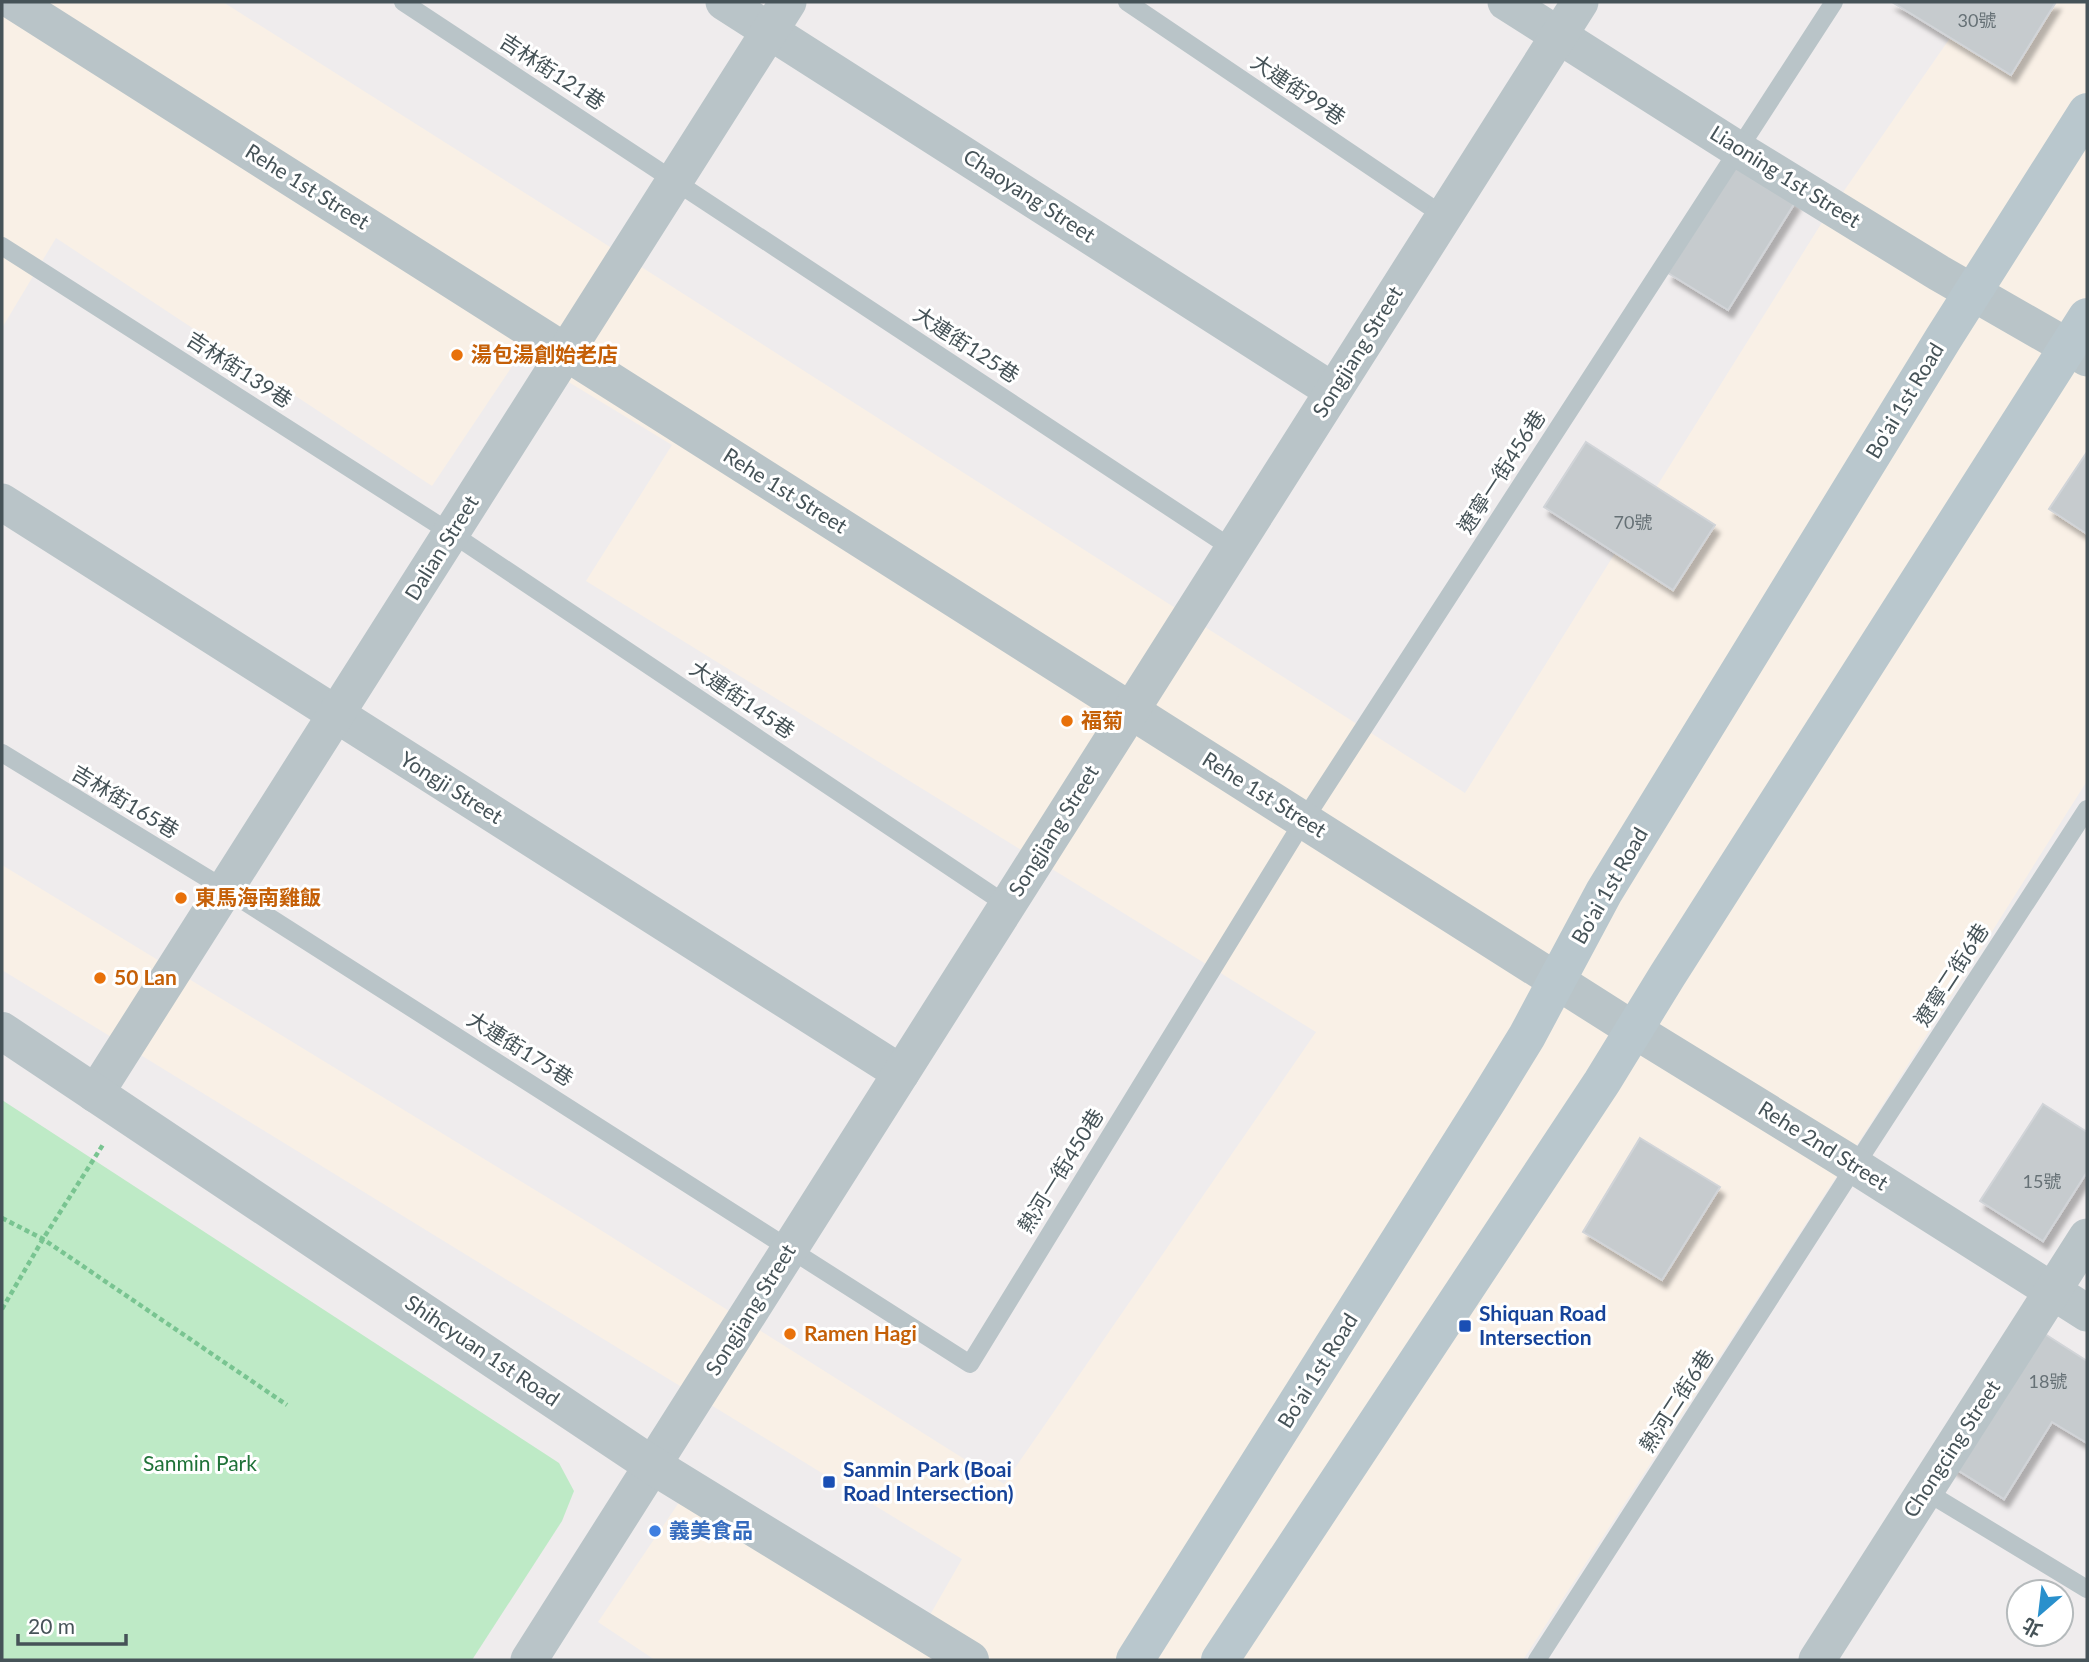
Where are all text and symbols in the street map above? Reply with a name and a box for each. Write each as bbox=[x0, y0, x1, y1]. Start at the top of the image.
house number: 30號 bbox=[1958, 9, 1996, 31]
street label: 吉林街121巷 bbox=[495, 27, 610, 114]
street label: 大連街99巷 bbox=[1247, 48, 1351, 129]
street label: Liaoning 1st Street bbox=[1706, 119, 1866, 232]
street label: Rehe 1st Street bbox=[241, 138, 375, 234]
street label: Chaoyang Street bbox=[959, 143, 1101, 247]
street label: Songjiang Street bbox=[1306, 281, 1407, 421]
street label: 大連街125巷 bbox=[909, 300, 1024, 387]
street label: 吉林街139巷 bbox=[182, 325, 297, 412]
street label: Bo'ai 1st Road bbox=[1859, 338, 1948, 463]
place label: 湯包湯創始老店 bbox=[471, 341, 618, 366]
marker: 湯包湯創始老店 bbox=[449, 347, 465, 363]
street label: 遼寧一街456巷 bbox=[1452, 405, 1550, 537]
street label: Rehe 1st Street bbox=[719, 442, 853, 538]
street label: Dalian Street bbox=[399, 490, 483, 604]
house number: 70號 bbox=[1614, 511, 1652, 533]
street label: 大連街145巷 bbox=[686, 655, 800, 743]
place label: 福菊 bbox=[1081, 707, 1123, 732]
marker: 福菊 bbox=[1059, 713, 1075, 729]
street label: Yongji Street bbox=[396, 745, 508, 828]
street label: Rehe 1st Street bbox=[1198, 746, 1332, 842]
street label: 吉林街165巷 bbox=[68, 759, 184, 842]
street label: Songjiang Street bbox=[1002, 760, 1103, 900]
street label: Bo'ai 1st Road bbox=[1565, 822, 1652, 948]
place label: 東馬海南雞飯 bbox=[195, 884, 321, 909]
marker: 東馬海南雞飯 bbox=[173, 890, 189, 906]
street label: 遼寧二街6巷 bbox=[1908, 918, 1993, 1030]
place label: 50 Lan bbox=[114, 964, 177, 989]
marker: 50 Lan bbox=[92, 970, 108, 986]
street label: 大連街175巷 bbox=[463, 1005, 579, 1090]
street label: Rehe 2nd Street bbox=[1754, 1095, 1894, 1195]
street label: 熱河一街450巷 bbox=[1012, 1104, 1108, 1237]
house number: 15號 bbox=[2023, 1170, 2061, 1192]
street label: Songjiang Street bbox=[699, 1239, 800, 1379]
street label: Shihcyuan 1st Road bbox=[401, 1289, 565, 1411]
place label: Shiquan Road Intersection bbox=[1479, 1300, 1606, 1349]
street label: Bo'ai 1st Road bbox=[1272, 1308, 1362, 1432]
marker: Shiquan Road Intersection bbox=[1457, 1318, 1473, 1334]
place label: Ramen Hagi bbox=[804, 1320, 917, 1345]
marker: Ramen Hagi bbox=[782, 1326, 798, 1342]
street label: 熱河二街6巷 bbox=[1633, 1344, 1718, 1456]
house number: 18號 bbox=[2029, 1370, 2067, 1392]
street label: Chongcing Street bbox=[1897, 1375, 2005, 1521]
park label: Sanmin Park bbox=[143, 1450, 257, 1475]
place label: Sanmin Park (Boai Road Intersection) bbox=[843, 1456, 1013, 1505]
marker: Sanmin Park (Boai Road Intersection) bbox=[821, 1474, 837, 1490]
place label: 義美食品 bbox=[669, 1517, 753, 1542]
marker: 義美食品 bbox=[647, 1523, 663, 1539]
north arrow bbox=[2005, 1578, 2075, 1648]
scale bar bbox=[18, 1602, 126, 1646]
text: 20 m bbox=[28, 1613, 75, 1638]
text: 北 bbox=[2018, 1614, 2046, 1643]

